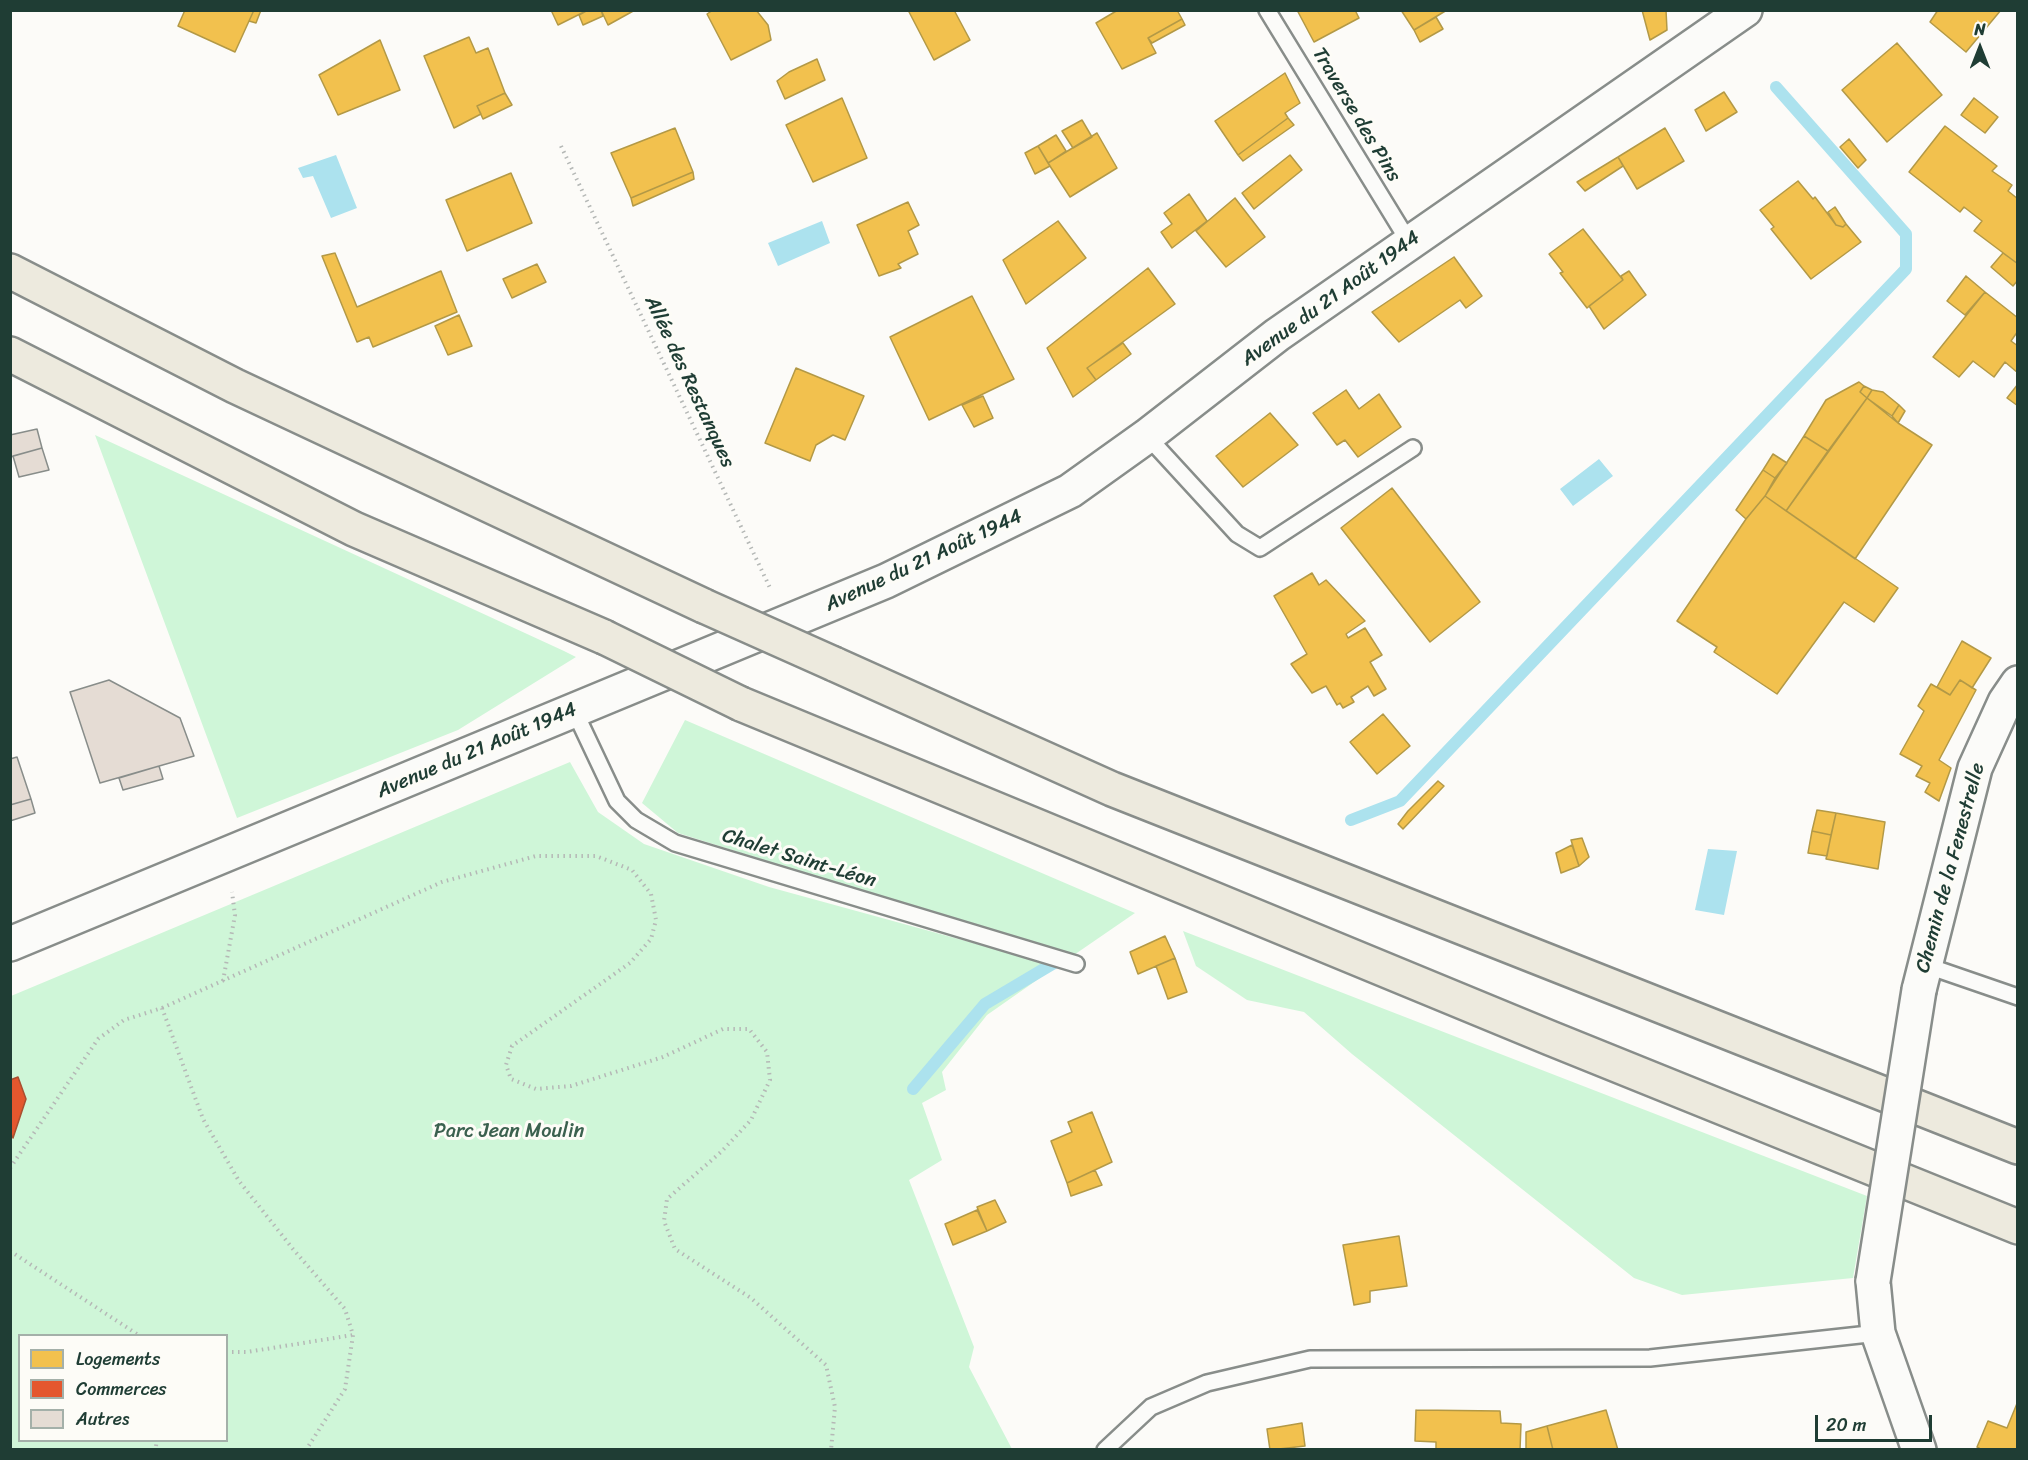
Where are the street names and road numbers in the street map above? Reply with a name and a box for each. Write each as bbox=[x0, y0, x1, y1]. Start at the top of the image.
street label: Traverse des Pins bbox=[1307, 44, 1405, 186]
street label: Avenue du 21 Août 1944 bbox=[1237, 226, 1425, 372]
street label: Allée des Restanques bbox=[639, 292, 739, 472]
street label: Avenue du 21 Août 1944 bbox=[822, 505, 1026, 617]
street label: Avenue du 21 Août 1944 bbox=[374, 698, 580, 804]
street label: Chemin de la Fenestrelle bbox=[1911, 760, 1991, 976]
street label: Chalet Saint-Léon bbox=[719, 824, 879, 894]

